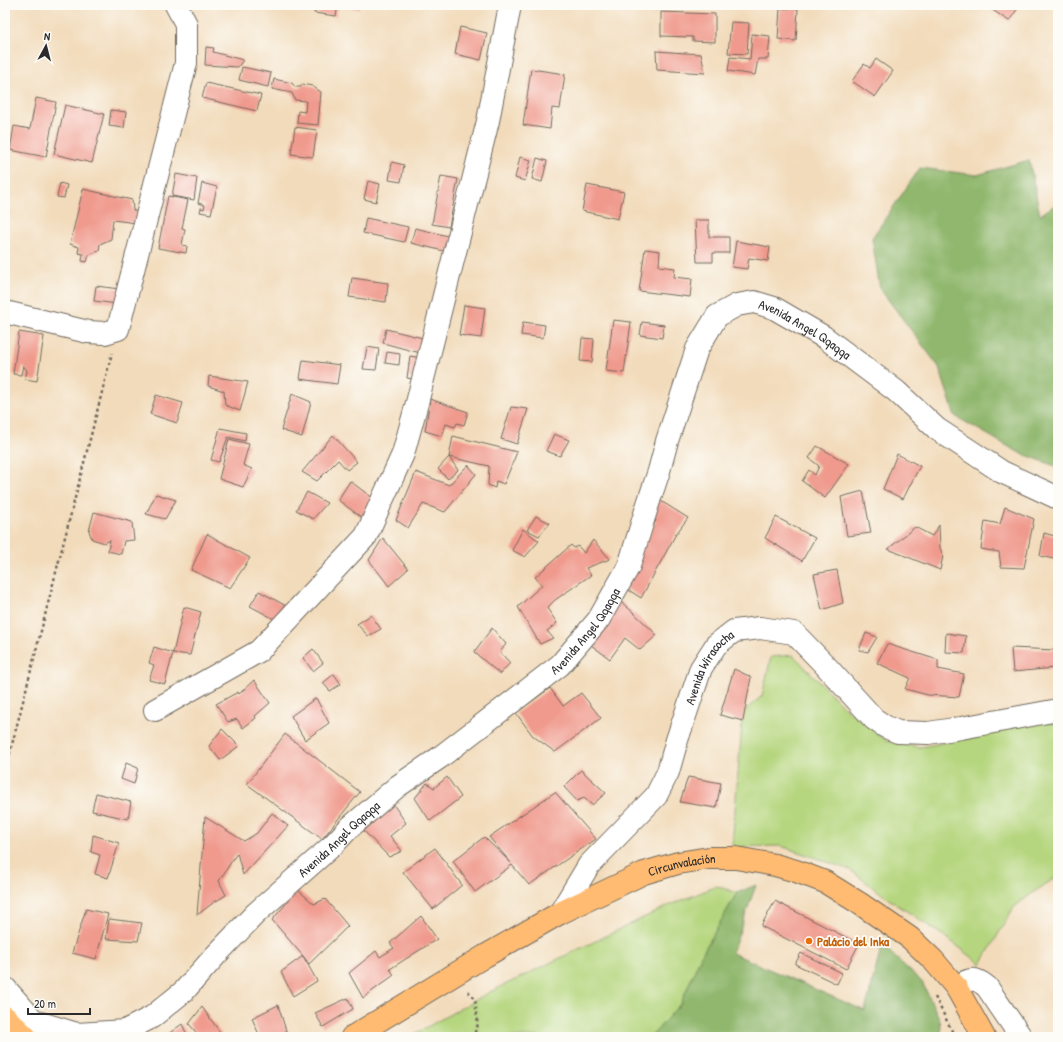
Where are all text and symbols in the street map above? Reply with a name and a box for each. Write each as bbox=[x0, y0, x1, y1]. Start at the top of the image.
north arrow bbox=[26, 26, 66, 66]
text: N bbox=[43, 29, 51, 43]
street label: Avenida Angel Qqaqqa bbox=[757, 295, 855, 363]
street label: Avenida Angel Qqaqqa bbox=[546, 584, 624, 678]
street label: Avenida Wiracocha bbox=[680, 626, 737, 707]
street label: Avenida Angel Qqaqqa bbox=[294, 797, 384, 881]
street label: Circunvalación bbox=[645, 849, 716, 880]
place label: Palácio del Inka bbox=[817, 932, 890, 950]
marker: Palácio del Inka bbox=[804, 936, 814, 946]
scale bar bbox=[28, 990, 90, 1016]
text: 20 m bbox=[34, 995, 56, 1012]

